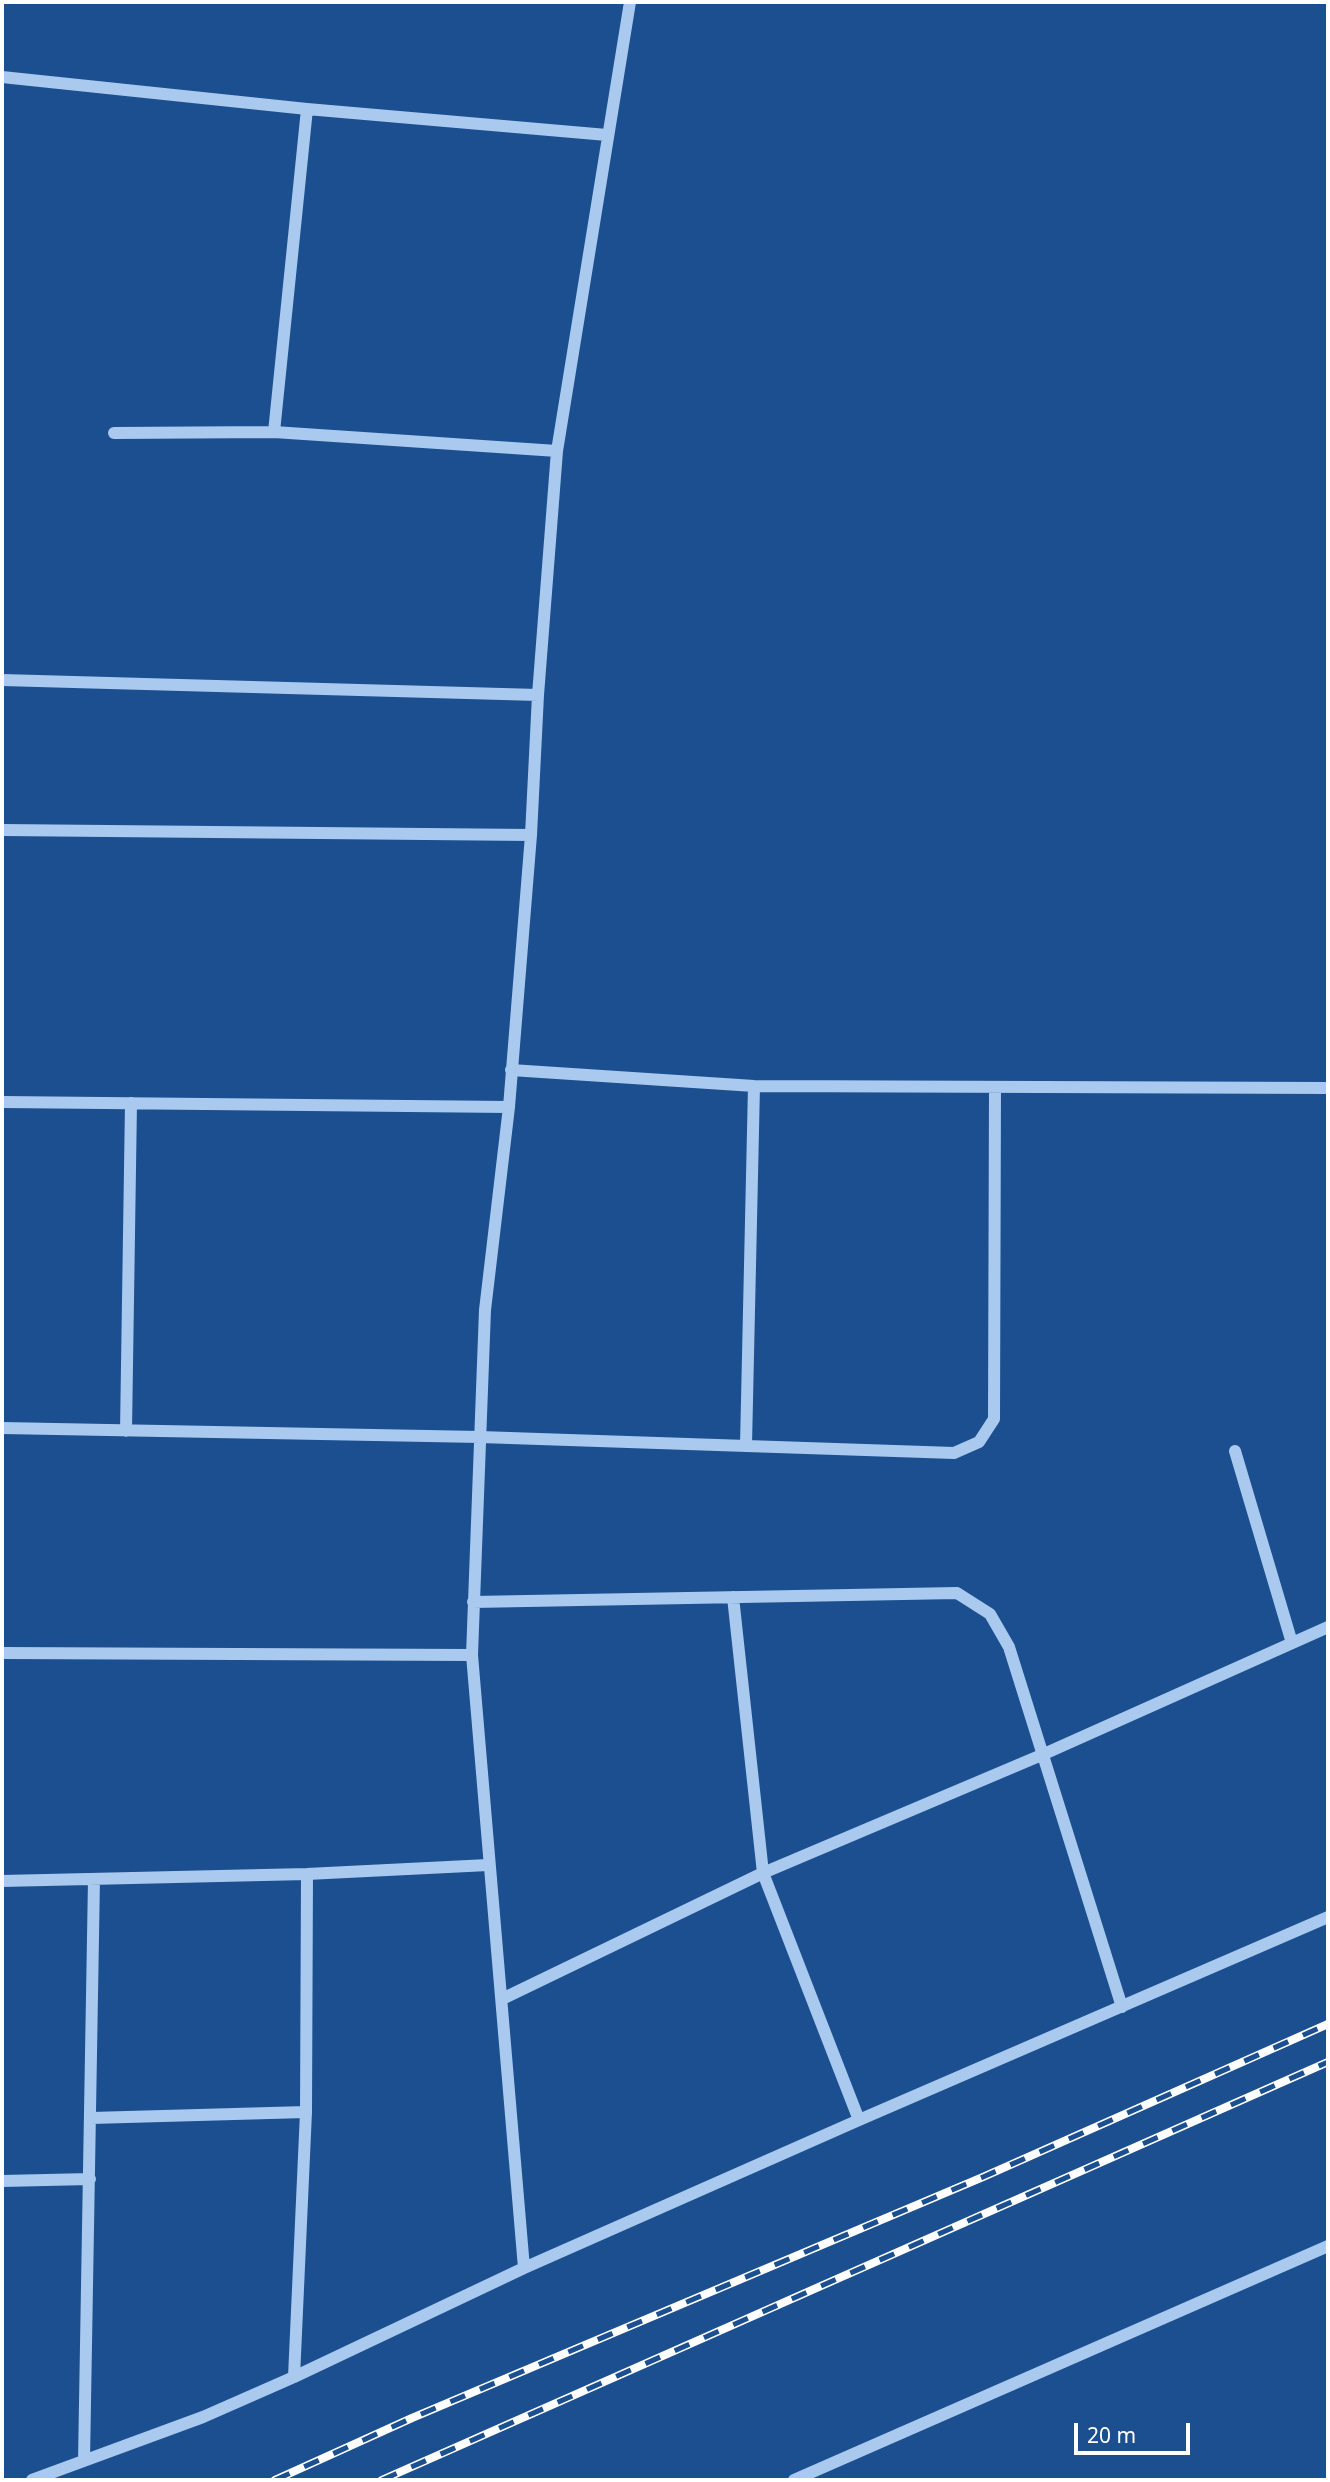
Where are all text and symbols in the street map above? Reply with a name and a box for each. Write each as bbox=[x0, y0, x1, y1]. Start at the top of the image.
scale bar bbox=[1078, 2408, 1194, 2452]
text: 20 m bbox=[1087, 2421, 1136, 2449]

